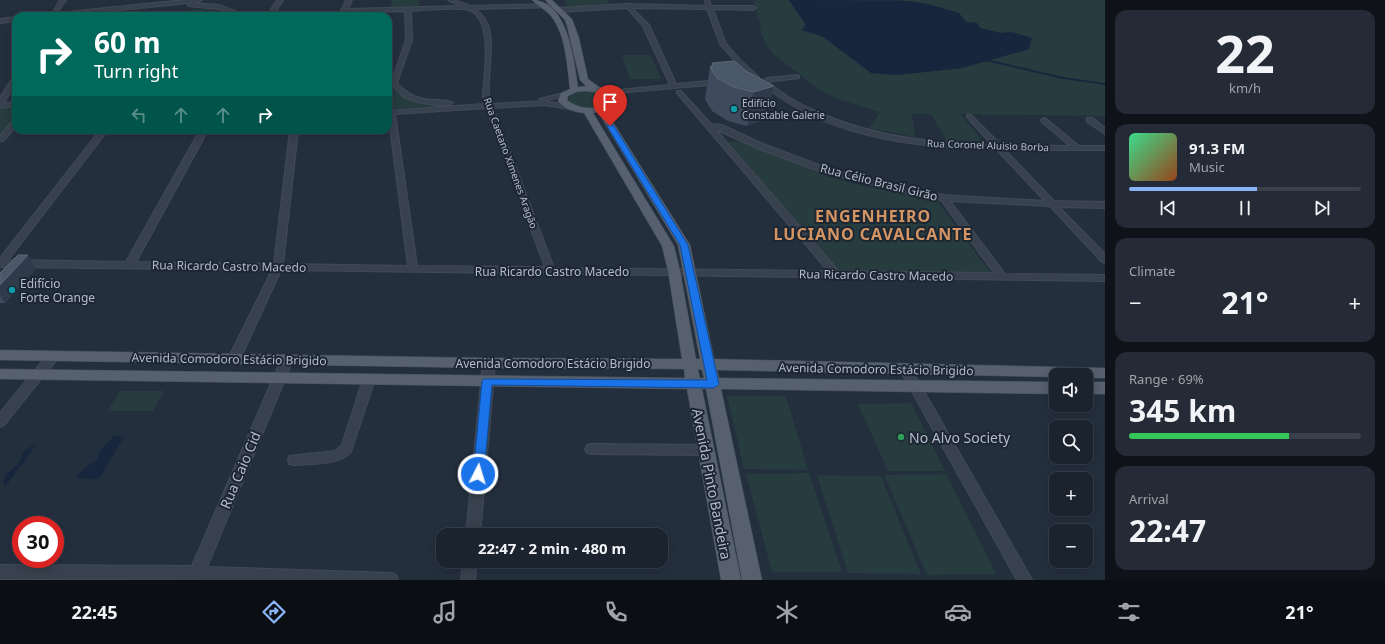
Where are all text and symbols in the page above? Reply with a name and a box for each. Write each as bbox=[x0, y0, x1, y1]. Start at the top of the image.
text: 22 bbox=[1215, 17, 1275, 88]
text: 60 m bbox=[94, 23, 161, 61]
icon: right bbox=[28, 28, 80, 80]
text: Turn right bbox=[94, 59, 178, 83]
text: km/h bbox=[1229, 79, 1261, 97]
pin bbox=[593, 85, 627, 126]
icon: arrive bbox=[599, 91, 621, 113]
street label: Rua Caetano Ximenes Aragão bbox=[481, 95, 541, 231]
place label: Edifício Constable Galerie bbox=[742, 96, 825, 122]
icon: left bbox=[128, 104, 150, 126]
icon: ahead bbox=[170, 104, 192, 126]
icon: ahead bbox=[212, 104, 234, 126]
icon: right bbox=[254, 104, 276, 126]
marker: Edifício Constable Galerie bbox=[729, 104, 739, 114]
street label: Rua Coronel Aluisio Borba bbox=[927, 136, 1049, 154]
text: 91.3 FM bbox=[1189, 138, 1245, 158]
text: Music bbox=[1189, 158, 1225, 176]
street label: Rua Célio Brasil Girão bbox=[818, 159, 940, 205]
icon: previous bbox=[1157, 197, 1179, 219]
icon: pause bbox=[1234, 197, 1256, 219]
icon: next bbox=[1311, 197, 1333, 219]
district label: ENGENHEIRO LUCIANO CAVALCANTE bbox=[774, 205, 972, 245]
street label: Rua Ricardo Castro Macedo bbox=[152, 256, 306, 276]
text: Climate bbox=[1129, 262, 1175, 280]
street label: Rua Ricardo Castro Macedo bbox=[475, 263, 629, 280]
street label: Rua Ricardo Castro Macedo bbox=[799, 265, 953, 285]
place label: Edifício Forte Orange bbox=[20, 275, 95, 306]
text: 21° bbox=[1221, 282, 1269, 323]
marker: Edifício Forte Orange bbox=[7, 285, 17, 295]
text: − bbox=[1129, 287, 1142, 317]
text: + bbox=[1348, 287, 1361, 317]
street label: Avenida Comodoro Estácio Brigido bbox=[131, 349, 327, 369]
street label: Avenida Comodoro Estácio Brigido bbox=[455, 355, 651, 372]
street label: Avenida Comodoro Estácio Brigido bbox=[778, 359, 974, 379]
map controls bbox=[1049, 368, 1093, 568]
button: sound bbox=[1049, 368, 1093, 412]
text: Range · 69% bbox=[1129, 370, 1204, 388]
text: 345 km bbox=[1129, 390, 1236, 431]
street label: Avenida Pinto Bandeira bbox=[688, 407, 736, 561]
button: search bbox=[1049, 420, 1093, 464]
street label: Rua Caio Cid bbox=[215, 428, 265, 512]
place label: No Alvo Society bbox=[909, 428, 1011, 447]
marker: No Alvo Society bbox=[896, 432, 906, 442]
position arrow bbox=[457, 453, 499, 495]
button: + bbox=[1049, 472, 1093, 516]
text: Arrival bbox=[1129, 490, 1169, 508]
text: 22:47 bbox=[1129, 510, 1206, 551]
speed limit sign: 30 bbox=[12, 516, 64, 568]
button: − bbox=[1049, 524, 1093, 568]
text: 22:47 · 2 min · 480 m bbox=[478, 538, 626, 558]
icon: directions bbox=[260, 598, 288, 626]
icon: music bbox=[431, 598, 459, 626]
icon: phone bbox=[602, 598, 630, 626]
icon: climate bbox=[773, 598, 801, 626]
icon: car bbox=[944, 598, 972, 626]
icon: filters bbox=[1115, 598, 1143, 626]
text: 22:45 bbox=[71, 600, 118, 624]
text: 21° bbox=[1285, 600, 1314, 624]

